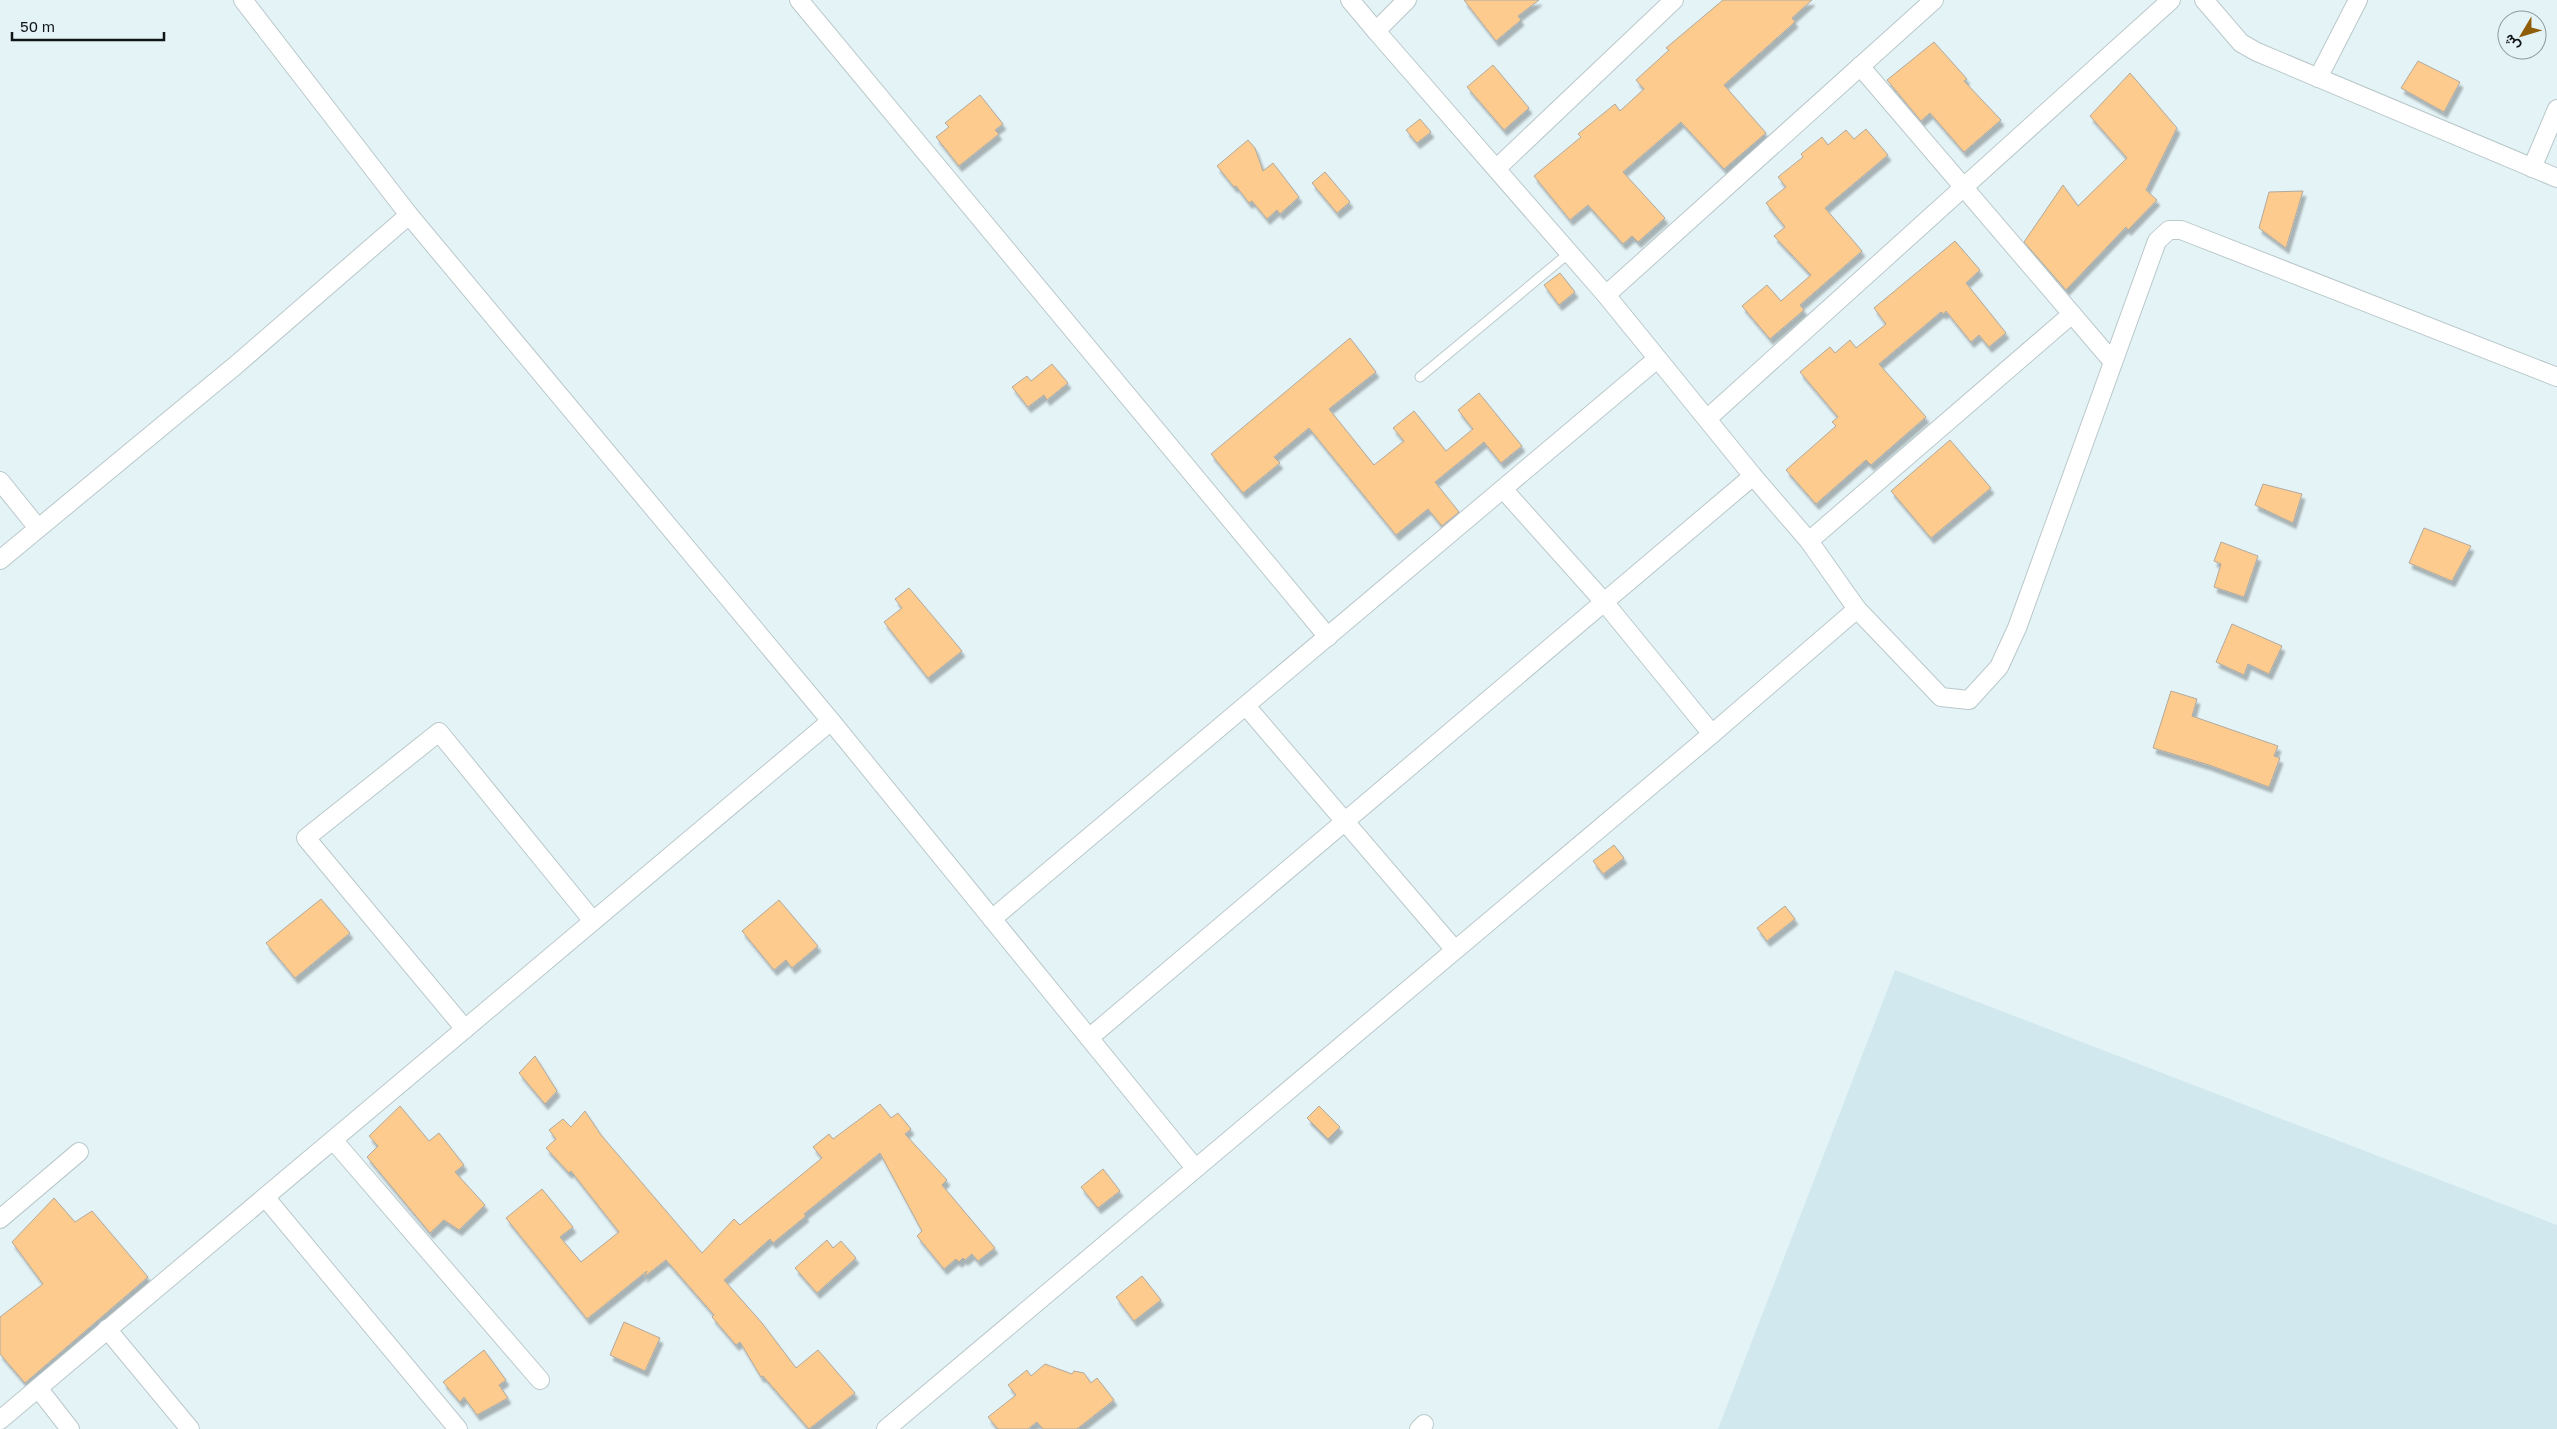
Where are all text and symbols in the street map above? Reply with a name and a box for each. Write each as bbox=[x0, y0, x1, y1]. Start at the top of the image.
scale bar bbox=[12, 10, 165, 42]
north arrow bbox=[2497, 10, 2547, 60]
text: 50 m bbox=[20, 17, 55, 35]
text: ش bbox=[2499, 31, 2524, 55]

